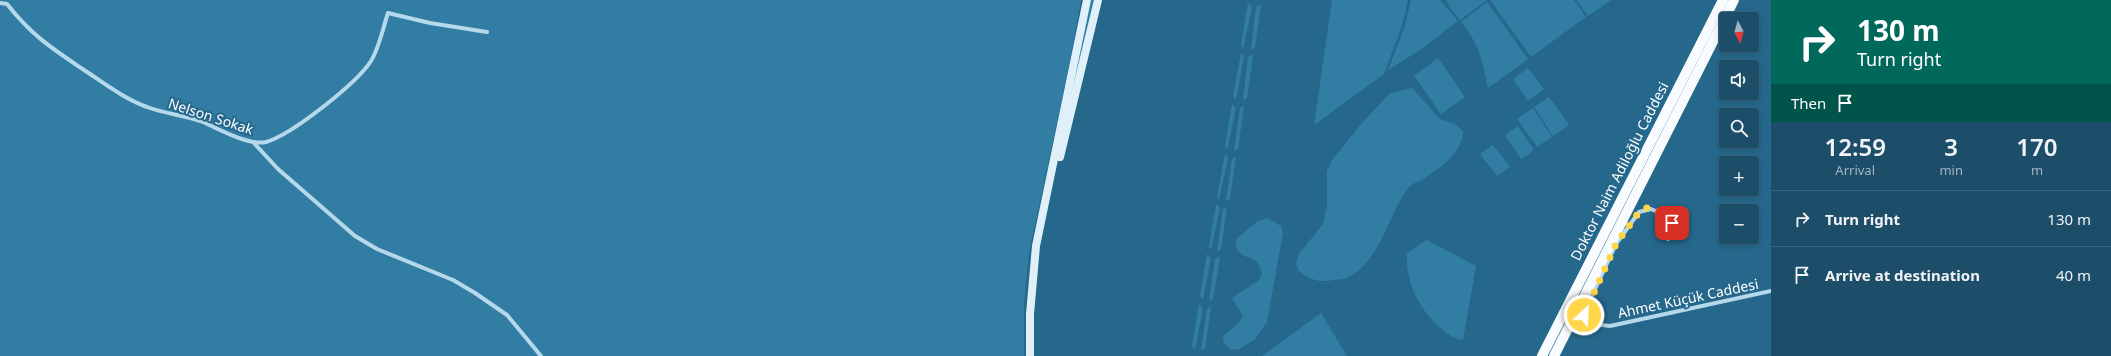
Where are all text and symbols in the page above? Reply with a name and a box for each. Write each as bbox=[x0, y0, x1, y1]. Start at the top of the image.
text: 130 m bbox=[1857, 11, 1940, 49]
north arrow bbox=[1719, 12, 1759, 52]
map controls bbox=[1719, 12, 1759, 244]
icon: right bbox=[1791, 16, 1843, 68]
text: Turn right bbox=[1857, 47, 1941, 71]
button: sound bbox=[1719, 60, 1759, 100]
street label: Doktor Naim Adiloğlu Caddesi bbox=[1566, 79, 1672, 263]
icon: arrive bbox=[1834, 92, 1856, 114]
street label: Nelson Sokak bbox=[166, 93, 257, 139]
text: Then bbox=[1791, 93, 1826, 113]
button: search bbox=[1719, 108, 1759, 148]
text: 12:59 bbox=[1824, 130, 1886, 163]
text: 3 bbox=[1944, 130, 1958, 163]
text: 170 bbox=[2016, 130, 2058, 163]
button: + bbox=[1719, 156, 1759, 196]
text: Arrival bbox=[1835, 161, 1875, 179]
text: min bbox=[1939, 161, 1963, 179]
text: m bbox=[2031, 161, 2043, 179]
button: − bbox=[1719, 204, 1759, 244]
pin bbox=[1655, 206, 1689, 240]
icon: right bbox=[1791, 208, 1813, 230]
text: Turn right bbox=[1825, 209, 1900, 229]
text: 130 m bbox=[2047, 209, 2091, 229]
icon: arrive bbox=[1661, 212, 1683, 234]
icon: arrive bbox=[1791, 264, 1813, 286]
text: Arrive at destination bbox=[1825, 265, 1980, 285]
text: 40 m bbox=[2056, 265, 2091, 285]
street label: Ahmet Küçük Caddesi bbox=[1616, 274, 1760, 322]
position arrow bbox=[1563, 294, 1605, 336]

